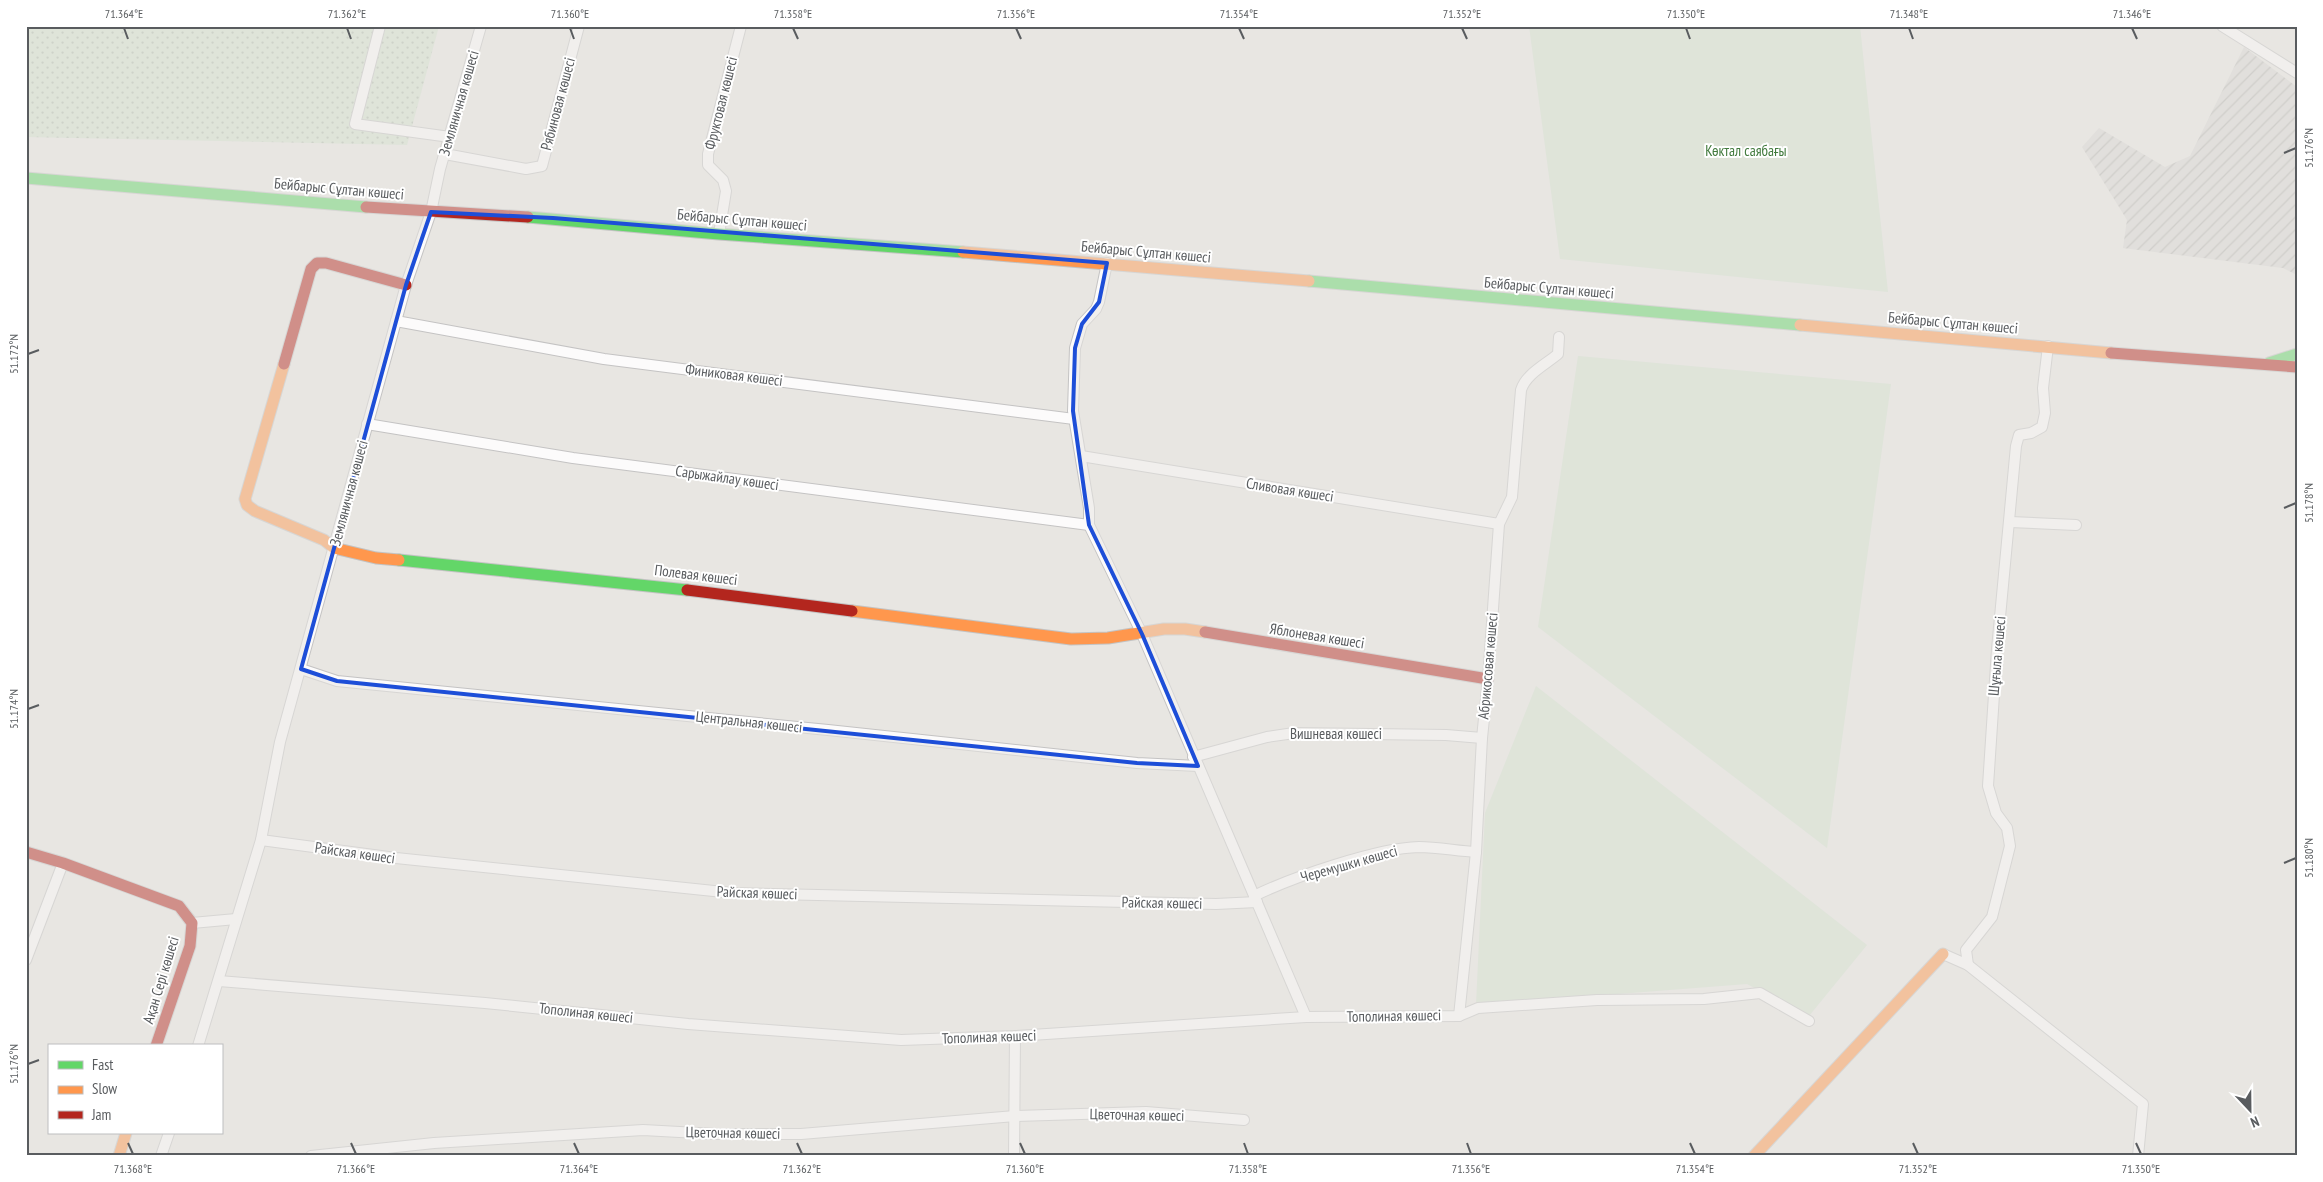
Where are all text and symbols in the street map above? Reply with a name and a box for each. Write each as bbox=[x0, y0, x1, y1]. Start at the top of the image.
text: 71.364°E bbox=[105, 6, 143, 21]
text: 71.362°E bbox=[328, 6, 366, 21]
text: 71.360°E bbox=[551, 6, 589, 21]
text: 71.358°E bbox=[774, 6, 812, 21]
text: 71.356°E bbox=[997, 6, 1035, 21]
text: 71.354°E bbox=[1220, 6, 1258, 21]
text: 71.352°E bbox=[1443, 6, 1481, 21]
text: 71.350°E bbox=[1667, 6, 1705, 21]
text: 71.348°E bbox=[1890, 6, 1928, 21]
text: 71.346°E bbox=[2113, 6, 2151, 21]
street label: Земляничная көшесі bbox=[434, 48, 483, 158]
street label: Фруктовая көшесі bbox=[700, 54, 741, 151]
street label: Рябиновая көшесі bbox=[536, 55, 579, 152]
text: 51.176°N bbox=[2301, 128, 2316, 168]
park label: Көктал саябағы bbox=[1705, 141, 1787, 160]
street label: Бейбарыс Сұлтан көшесі bbox=[273, 173, 405, 204]
street label: Бейбарыс Сұлтан көшесі bbox=[676, 204, 808, 235]
street label: Бейбарыс Сұлтан көшесі bbox=[1080, 236, 1212, 267]
street label: Бейбарыс Сұлтан көшесі bbox=[1483, 272, 1615, 303]
street label: Бейбарыс Сұлтан көшесі bbox=[1887, 307, 2019, 338]
text: 51.172°N bbox=[6, 334, 21, 374]
street label: Финиковая көшесі bbox=[684, 359, 784, 390]
street label: Земляничная көшесі bbox=[325, 438, 372, 548]
street label: Сарыжайлау көшесі bbox=[674, 461, 780, 494]
street label: Сливовая көшесі bbox=[1245, 473, 1335, 506]
text: 51.178°N bbox=[2301, 483, 2316, 523]
street label: Полевая көшесі bbox=[653, 560, 739, 589]
street label: Абрикосовая көшесі bbox=[1473, 612, 1502, 720]
street label: Шұғыла көшесі bbox=[1984, 615, 2009, 697]
street label: Яблоневая көшесі bbox=[1268, 619, 1366, 652]
text: 51.174°N bbox=[6, 689, 21, 729]
street label: Центральная көшесі bbox=[695, 706, 803, 737]
street label: Вишневая көшесі bbox=[1290, 724, 1382, 743]
street label: Райская көшесі bbox=[314, 837, 396, 868]
text: 51.180°N bbox=[2301, 838, 2316, 878]
street label: Черемушки көшесі bbox=[1298, 841, 1400, 886]
street label: Райская көшесі bbox=[716, 882, 798, 903]
street label: Райская көшесі bbox=[1121, 892, 1203, 913]
street label: Ақан Сері көшесі bbox=[138, 934, 183, 1026]
street label: Тополиная көшесі bbox=[538, 998, 634, 1027]
street label: Тополиная көшесі bbox=[1347, 1005, 1441, 1026]
street label: Тополиная көшесі bbox=[941, 1025, 1037, 1048]
text: 51.176°N bbox=[6, 1044, 21, 1084]
legend bbox=[48, 1044, 222, 1134]
text: Fast bbox=[92, 1055, 113, 1074]
text: Slow bbox=[92, 1079, 117, 1098]
north arrow bbox=[2226, 1084, 2276, 1134]
street label: Цветочная көшесі bbox=[1089, 1104, 1185, 1125]
text: Jam bbox=[91, 1105, 111, 1124]
text: N bbox=[2248, 1112, 2262, 1132]
street label: Цветочная көшесі bbox=[685, 1122, 781, 1143]
text: 71.368°E bbox=[114, 1161, 152, 1176]
text: 71.366°E bbox=[337, 1161, 375, 1176]
text: 71.364°E bbox=[560, 1161, 598, 1176]
text: 71.362°E bbox=[783, 1161, 821, 1176]
text: 71.360°E bbox=[1006, 1161, 1044, 1176]
text: 71.358°E bbox=[1229, 1161, 1267, 1176]
text: 71.356°E bbox=[1452, 1161, 1490, 1176]
text: 71.354°E bbox=[1676, 1161, 1714, 1176]
text: 71.352°E bbox=[1899, 1161, 1937, 1176]
text: 71.350°E bbox=[2122, 1161, 2160, 1176]

